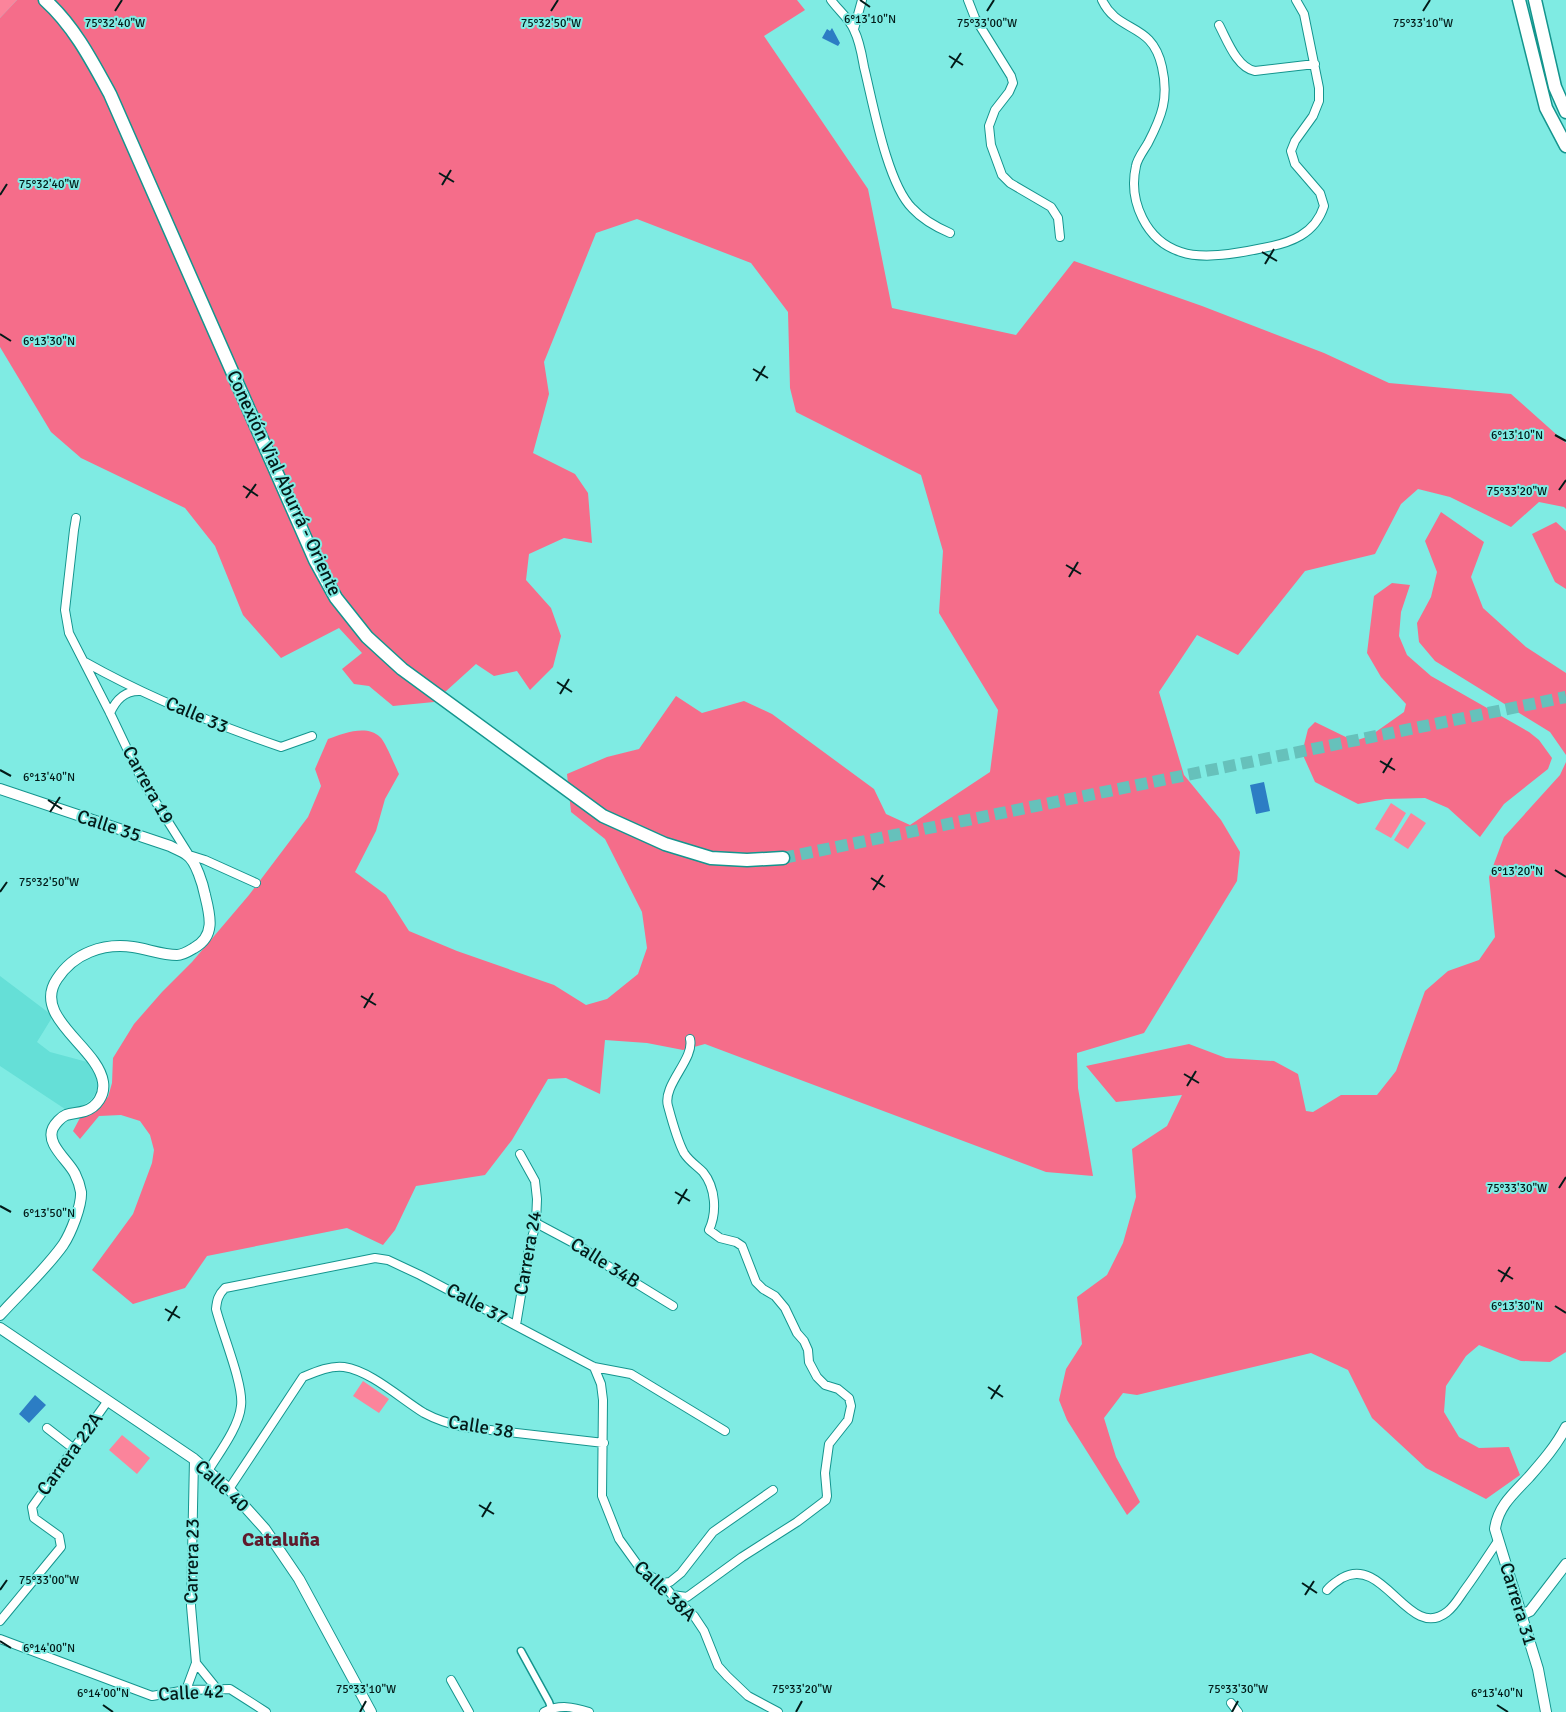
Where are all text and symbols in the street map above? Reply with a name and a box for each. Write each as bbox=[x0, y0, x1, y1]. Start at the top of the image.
text: 6°13'10"N bbox=[844, 12, 896, 27]
text: 75°32'40"W bbox=[85, 16, 145, 31]
text: 75°32'50"W bbox=[521, 16, 581, 31]
text: 75°33'00"W bbox=[957, 16, 1017, 31]
text: 75°33'10"W bbox=[1393, 16, 1453, 31]
text: 75°32'40"W bbox=[19, 177, 79, 192]
text: 6°13'30"N bbox=[23, 334, 75, 349]
street label: Conexión Vial Aburrá - Oriente bbox=[221, 366, 347, 600]
text: 6°13'10"N bbox=[1491, 428, 1543, 443]
text: 75°33'20"W bbox=[1487, 484, 1547, 499]
street label: Calle 33 bbox=[162, 691, 232, 739]
street label: Carrera 19 bbox=[117, 742, 179, 828]
text: 6°13'40"N bbox=[23, 770, 75, 785]
street label: Calle 35 bbox=[74, 804, 144, 848]
text: 6°13'20"N bbox=[1491, 864, 1543, 879]
text: 75°32'50"W bbox=[19, 875, 79, 890]
text: 75°33'30"W bbox=[1487, 1181, 1547, 1196]
text: 6°13'50"N bbox=[23, 1206, 75, 1221]
street label: Carrera 24 bbox=[509, 1209, 547, 1297]
street label: Calle 34B bbox=[566, 1232, 644, 1294]
street label: Calle 37 bbox=[442, 1278, 512, 1330]
text: 6°13'30"N bbox=[1491, 1299, 1543, 1314]
street label: Carrera 22A bbox=[32, 1407, 108, 1500]
street label: Calle 38 bbox=[447, 1410, 515, 1444]
street label: Calle 40 bbox=[190, 1455, 254, 1517]
street label: Carrera 23 bbox=[179, 1518, 205, 1604]
district label: Cataluña bbox=[242, 1527, 320, 1552]
street label: Calle 38A bbox=[629, 1555, 702, 1627]
street label: Carrera 31 bbox=[1494, 1560, 1542, 1648]
text: 75°33'00"W bbox=[19, 1573, 79, 1588]
text: 6°14'00"N bbox=[23, 1641, 75, 1656]
street label: Calle 42 bbox=[157, 1679, 225, 1707]
text: 75°33'10"W bbox=[336, 1682, 396, 1697]
text: 75°33'20"W bbox=[772, 1682, 832, 1697]
text: 75°33'30"W bbox=[1208, 1682, 1268, 1697]
text: 6°14'00"N bbox=[77, 1686, 129, 1701]
text: 6°13'40"N bbox=[1471, 1686, 1523, 1701]

